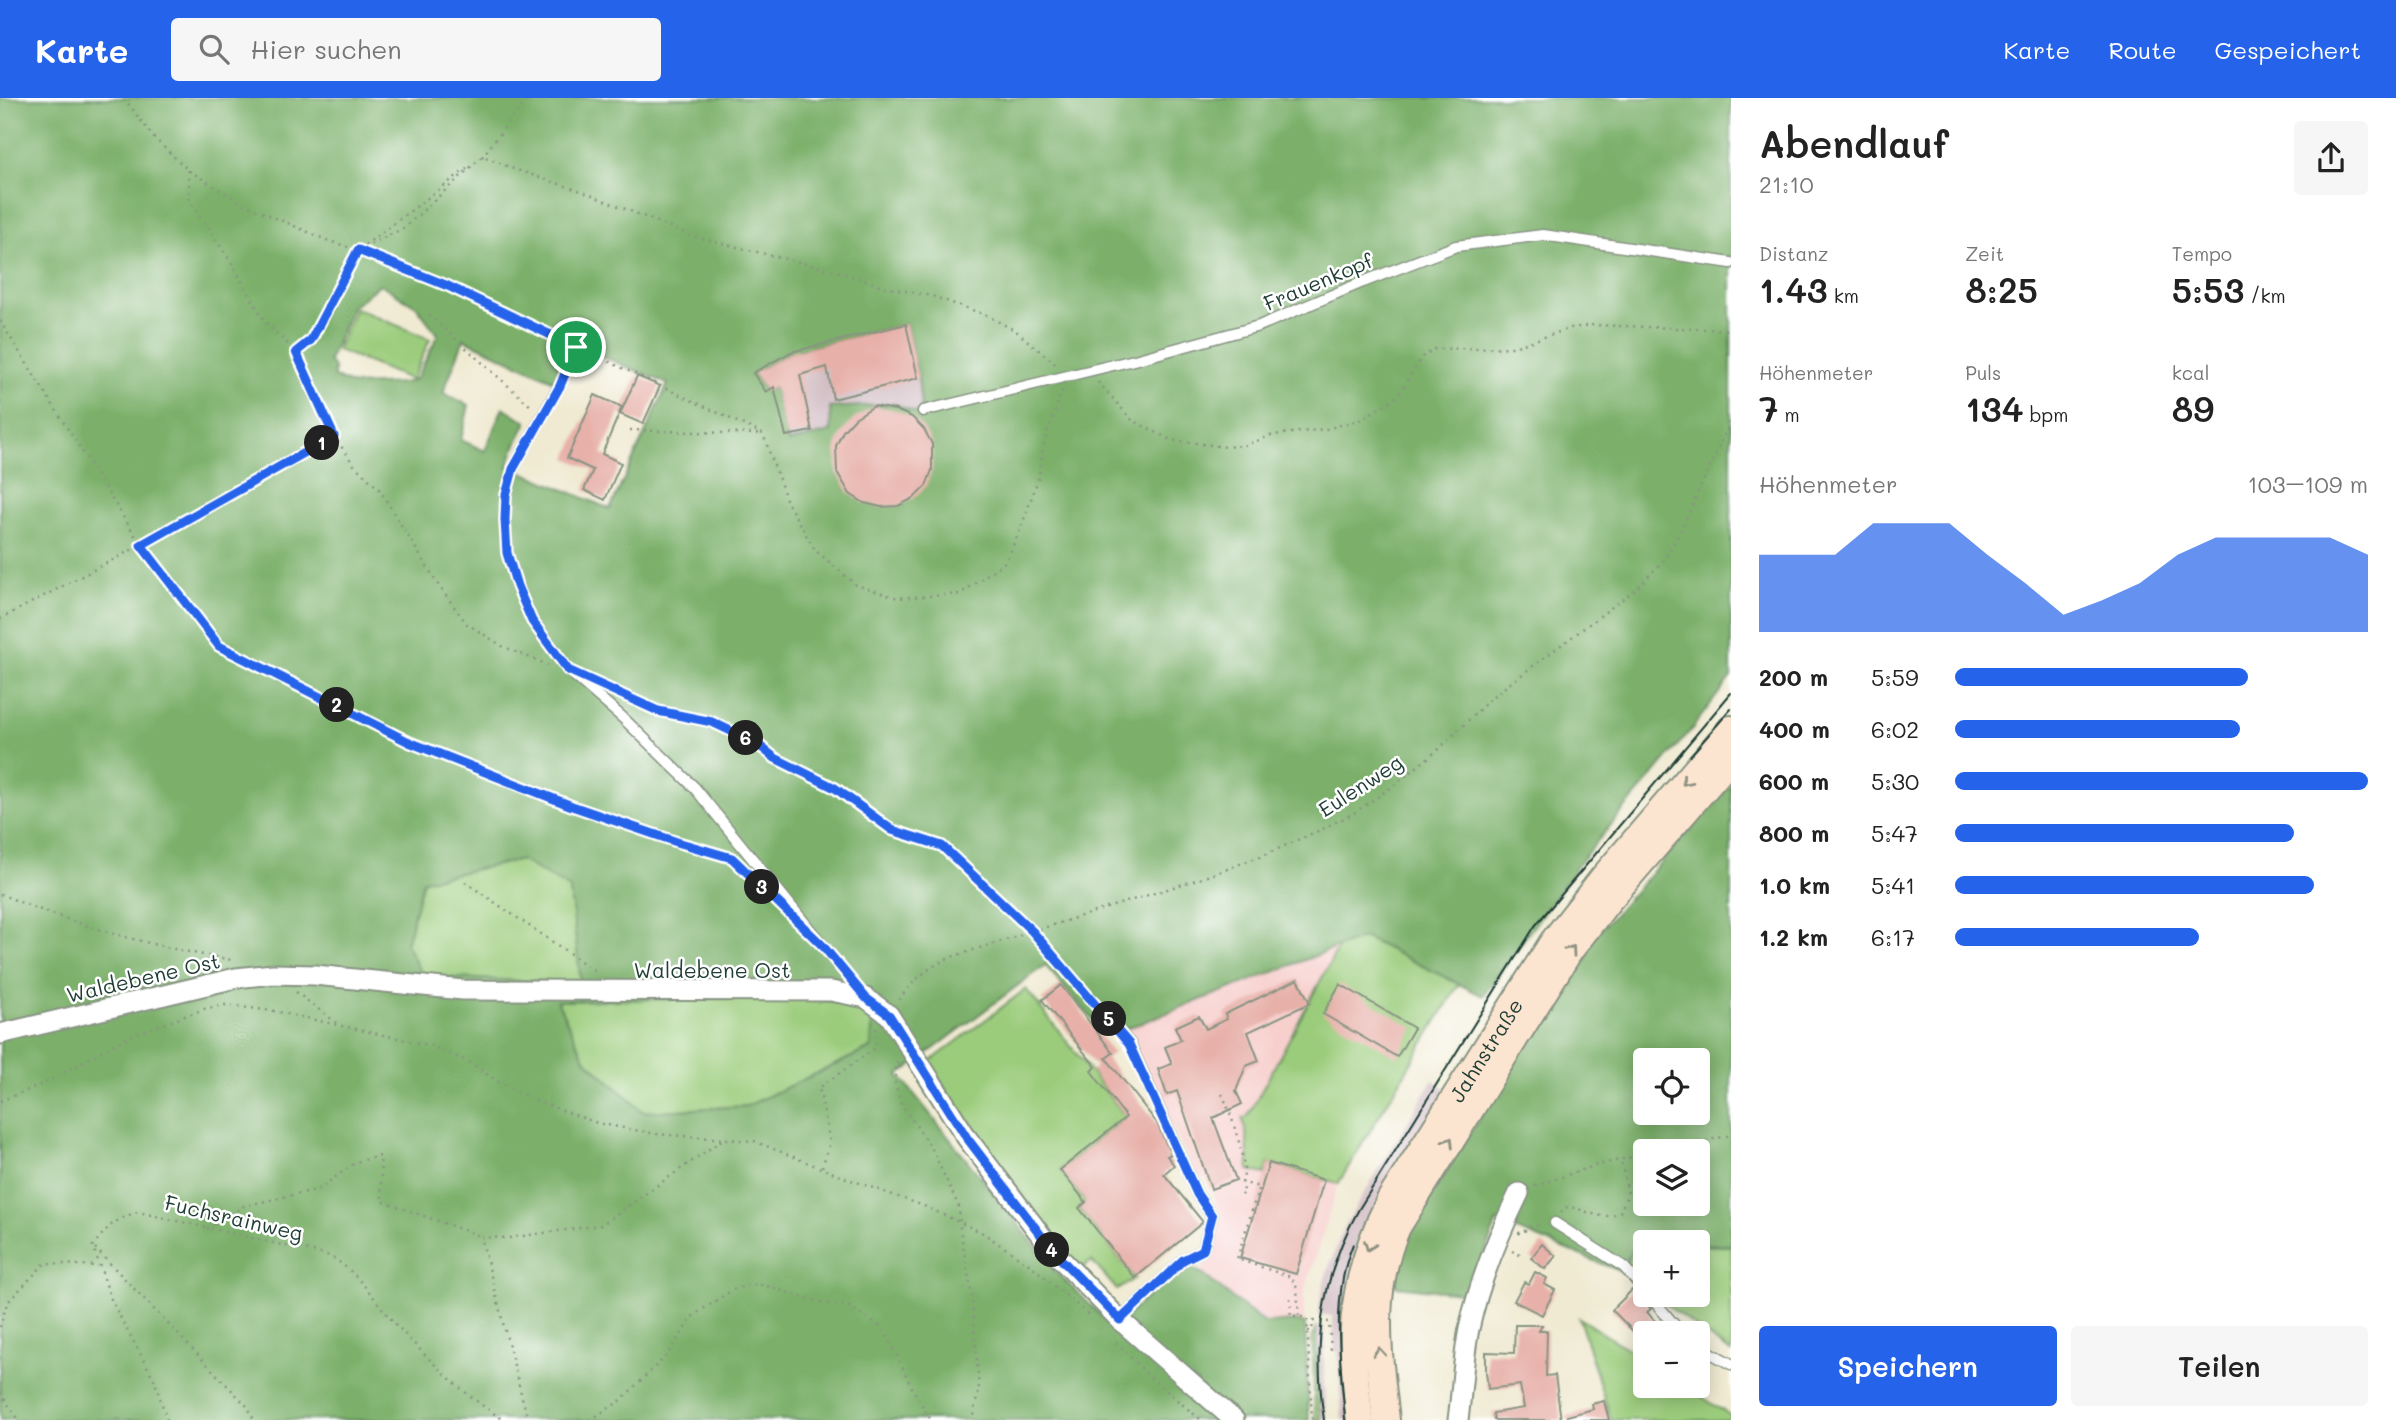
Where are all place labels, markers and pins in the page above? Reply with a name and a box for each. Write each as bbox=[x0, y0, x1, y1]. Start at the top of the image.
pin bbox=[546, 317, 606, 377]
pin: 1 bbox=[304, 426, 340, 460]
pin: 2 bbox=[320, 688, 354, 722]
pin: 6 bbox=[728, 720, 764, 756]
pin: 3 bbox=[744, 870, 780, 904]
pin: 5 bbox=[1092, 1002, 1126, 1037]
pin: 4 bbox=[1034, 1232, 1070, 1268]

